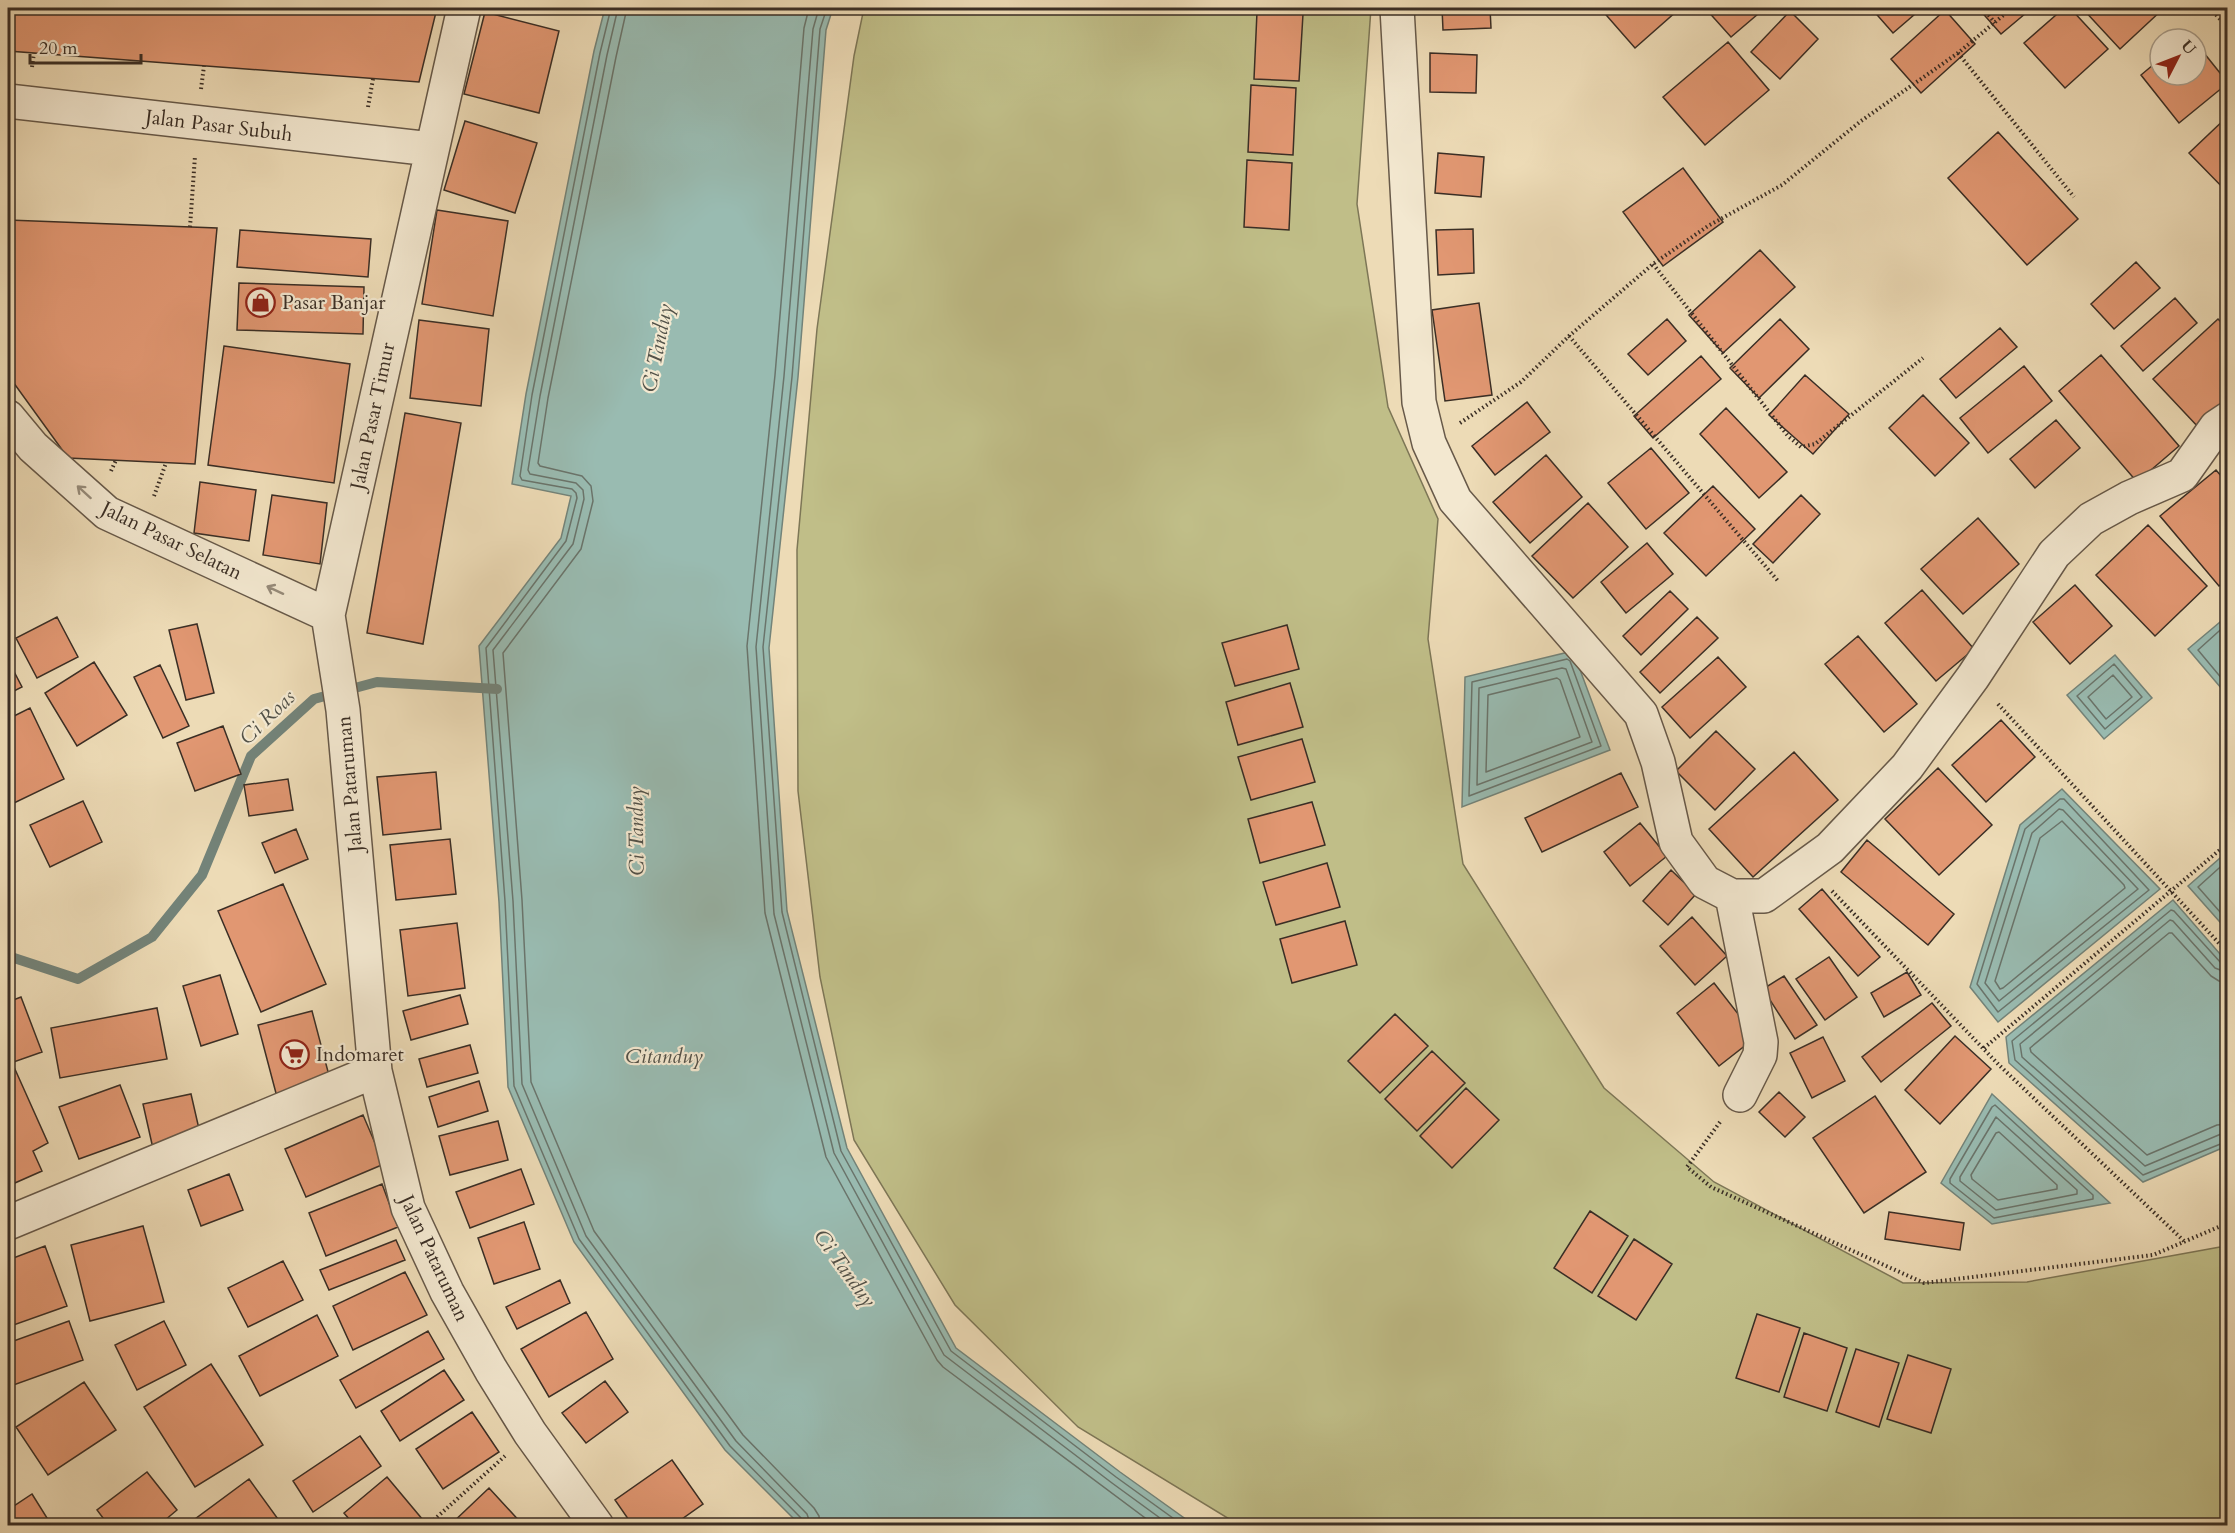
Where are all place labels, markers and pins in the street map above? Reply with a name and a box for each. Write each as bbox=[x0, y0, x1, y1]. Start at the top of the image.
shop icon: Pasar Banjar bbox=[245, 286, 277, 318]
place label: Pasar Banjar bbox=[282, 289, 386, 316]
supermarket icon: Indomaret bbox=[279, 1038, 311, 1070]
place label: Indomaret bbox=[316, 1041, 405, 1068]

